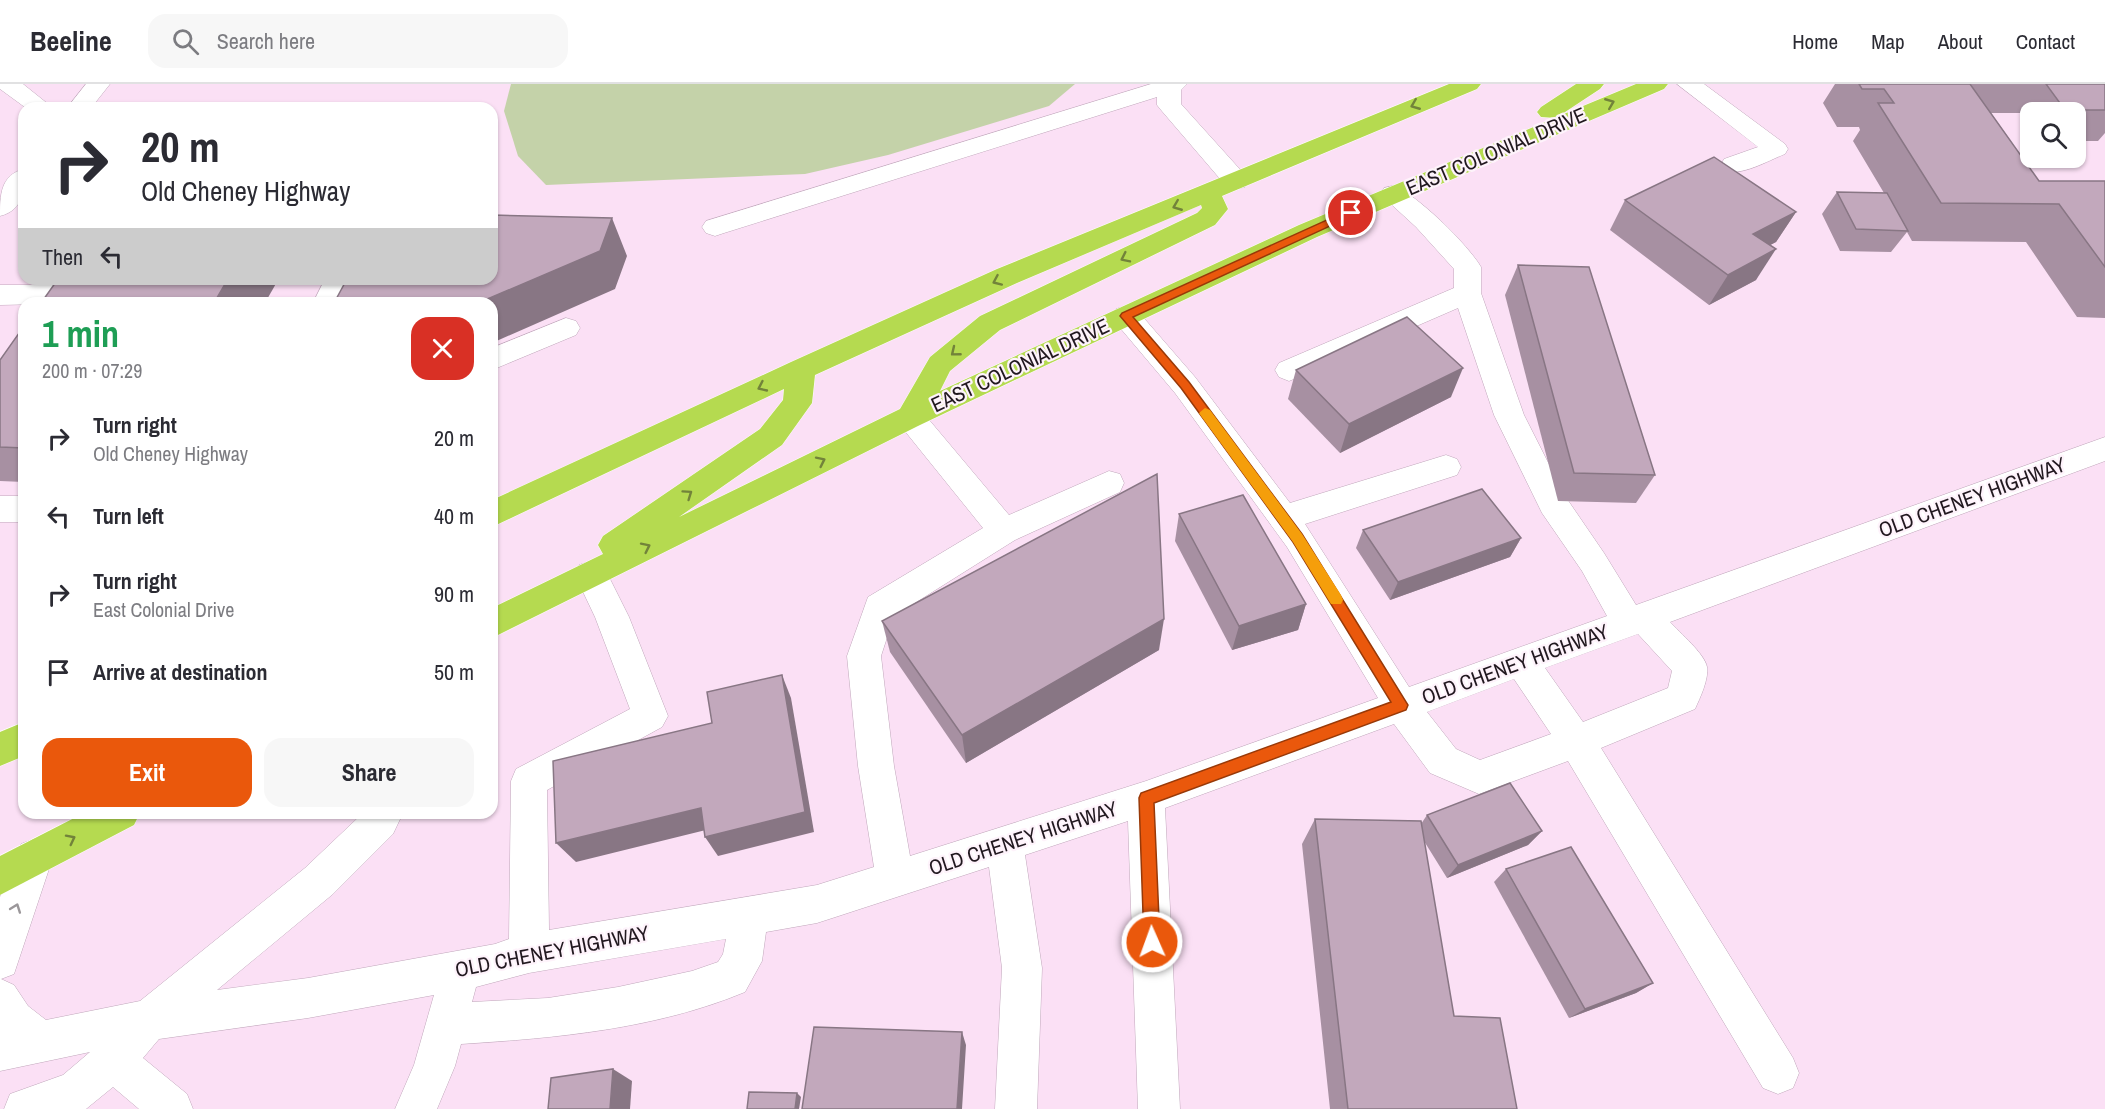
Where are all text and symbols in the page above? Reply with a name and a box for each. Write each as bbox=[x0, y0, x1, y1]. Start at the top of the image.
search box bbox=[148, 14, 568, 68]
text: Beeline bbox=[30, 22, 112, 60]
icon: search bbox=[169, 25, 202, 58]
text: Search here bbox=[217, 26, 315, 56]
text: Home bbox=[1792, 27, 1838, 56]
text: Map bbox=[1871, 27, 1905, 56]
text: About bbox=[1938, 27, 1983, 56]
text: Contact bbox=[2016, 27, 2075, 56]
one-way arrow bbox=[1410, 98, 1421, 110]
one-way arrow bbox=[1604, 98, 1615, 110]
street label: EAST COLONIAL DRIVE bbox=[1401, 100, 1591, 202]
map controls bbox=[2020, 102, 2086, 168]
button: search bbox=[2020, 102, 2086, 168]
text: 20 m bbox=[141, 119, 220, 175]
icon: right bbox=[42, 126, 120, 204]
text: Old Cheney Highway bbox=[141, 173, 350, 209]
pin bbox=[1325, 187, 1376, 238]
icon: arrive bbox=[1334, 196, 1367, 229]
one-way arrow bbox=[1173, 199, 1184, 211]
icon: left bbox=[95, 240, 128, 273]
text: Then bbox=[42, 242, 83, 272]
one-way arrow bbox=[1120, 251, 1131, 263]
one-way arrow bbox=[993, 273, 1004, 285]
text: 1 min bbox=[42, 310, 119, 358]
street label: EAST COLONIAL DRIVE bbox=[926, 311, 1114, 419]
button: close bbox=[411, 317, 474, 380]
one-way arrow bbox=[950, 344, 961, 355]
text: 200 m · 07:29 bbox=[42, 357, 142, 384]
one-way arrow bbox=[758, 379, 769, 391]
text: Turn right bbox=[93, 410, 177, 440]
icon: right bbox=[42, 422, 75, 455]
text: 20 m bbox=[434, 423, 474, 453]
text: Old Cheney Highway bbox=[93, 440, 248, 467]
street label: OLD CHENEY HIGHWAY bbox=[1875, 450, 2070, 544]
one-way arrow bbox=[815, 457, 825, 468]
one-way arrow bbox=[681, 490, 692, 501]
icon: left bbox=[42, 500, 75, 533]
text: Turn left bbox=[93, 501, 164, 531]
text: 40 m bbox=[434, 501, 474, 531]
one-way arrow bbox=[640, 543, 651, 555]
text: Turn right bbox=[93, 566, 177, 596]
icon: right bbox=[42, 578, 75, 611]
text: 90 m bbox=[434, 579, 474, 609]
text: East Colonial Drive bbox=[93, 596, 234, 623]
street label: OLD CHENEY HIGHWAY bbox=[1418, 617, 1613, 711]
icon: arrive bbox=[42, 656, 75, 689]
text: Arrive at destination bbox=[93, 657, 267, 687]
text: 50 m bbox=[434, 657, 474, 687]
button: Exit bbox=[42, 738, 252, 807]
button: Share bbox=[264, 738, 474, 807]
street label: OLD CHENEY HIGHWAY bbox=[925, 794, 1122, 882]
one-way arrow bbox=[64, 835, 75, 846]
one-way arrow bbox=[8, 904, 21, 914]
position arrow bbox=[1120, 910, 1184, 974]
street label: OLD CHENEY HIGHWAY bbox=[453, 918, 652, 984]

